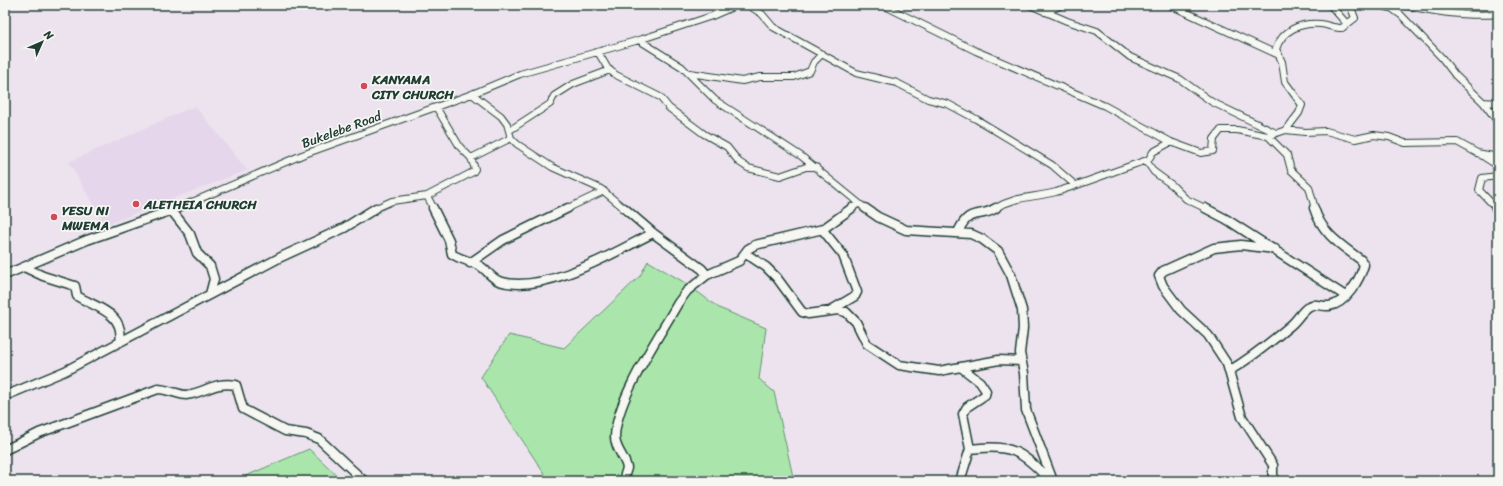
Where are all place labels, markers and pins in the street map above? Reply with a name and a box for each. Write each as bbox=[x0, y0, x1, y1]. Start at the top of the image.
place label: KANYAMA CITY CHURCH bbox=[371, 68, 454, 106]
marker: KANYAMA CITY CHURCH bbox=[359, 81, 369, 91]
place label: ALETHEIA CHURCH bbox=[143, 193, 257, 216]
place label: YESU NI MWEMA bbox=[61, 199, 110, 237]
marker: ALETHEIA CHURCH bbox=[131, 199, 141, 209]
marker: YESU NI MWEMA bbox=[49, 212, 59, 222]

